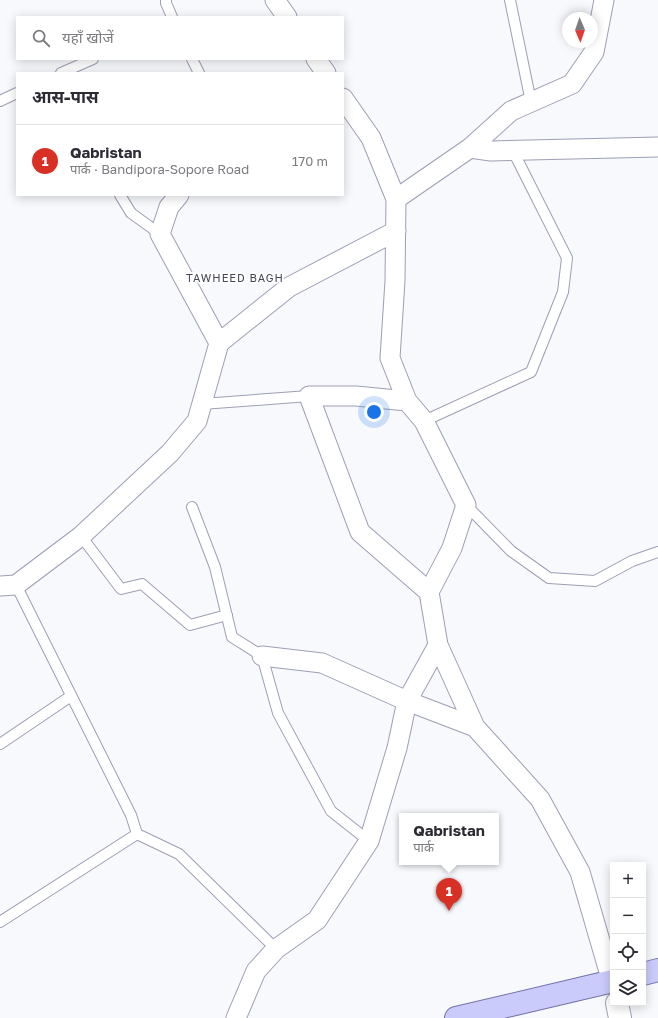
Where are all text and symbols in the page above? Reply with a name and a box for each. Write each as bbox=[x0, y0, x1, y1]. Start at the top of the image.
north arrow bbox=[562, 12, 598, 48]
search box bbox=[16, 16, 344, 60]
icon: search bbox=[30, 27, 52, 49]
text: यहाँ खोजें bbox=[62, 28, 114, 46]
text: आस-पास bbox=[32, 86, 99, 107]
text: Qabristan bbox=[70, 143, 142, 161]
text: 1 bbox=[42, 153, 48, 169]
text: 170 m bbox=[292, 153, 328, 169]
text: पार्क · Bandipora-Sopore Road bbox=[70, 161, 249, 177]
district label: TAWHEED BAGH bbox=[186, 271, 284, 284]
your location bbox=[364, 402, 384, 422]
popup bbox=[399, 813, 499, 865]
text: Qabristan bbox=[413, 821, 485, 839]
text: पार्क bbox=[413, 839, 434, 855]
map controls bbox=[610, 862, 646, 1006]
button: + bbox=[610, 862, 646, 898]
pin: 1 bbox=[436, 878, 462, 911]
button: − bbox=[610, 898, 646, 934]
button: locate bbox=[610, 934, 646, 970]
button: layers bbox=[610, 970, 646, 1006]

